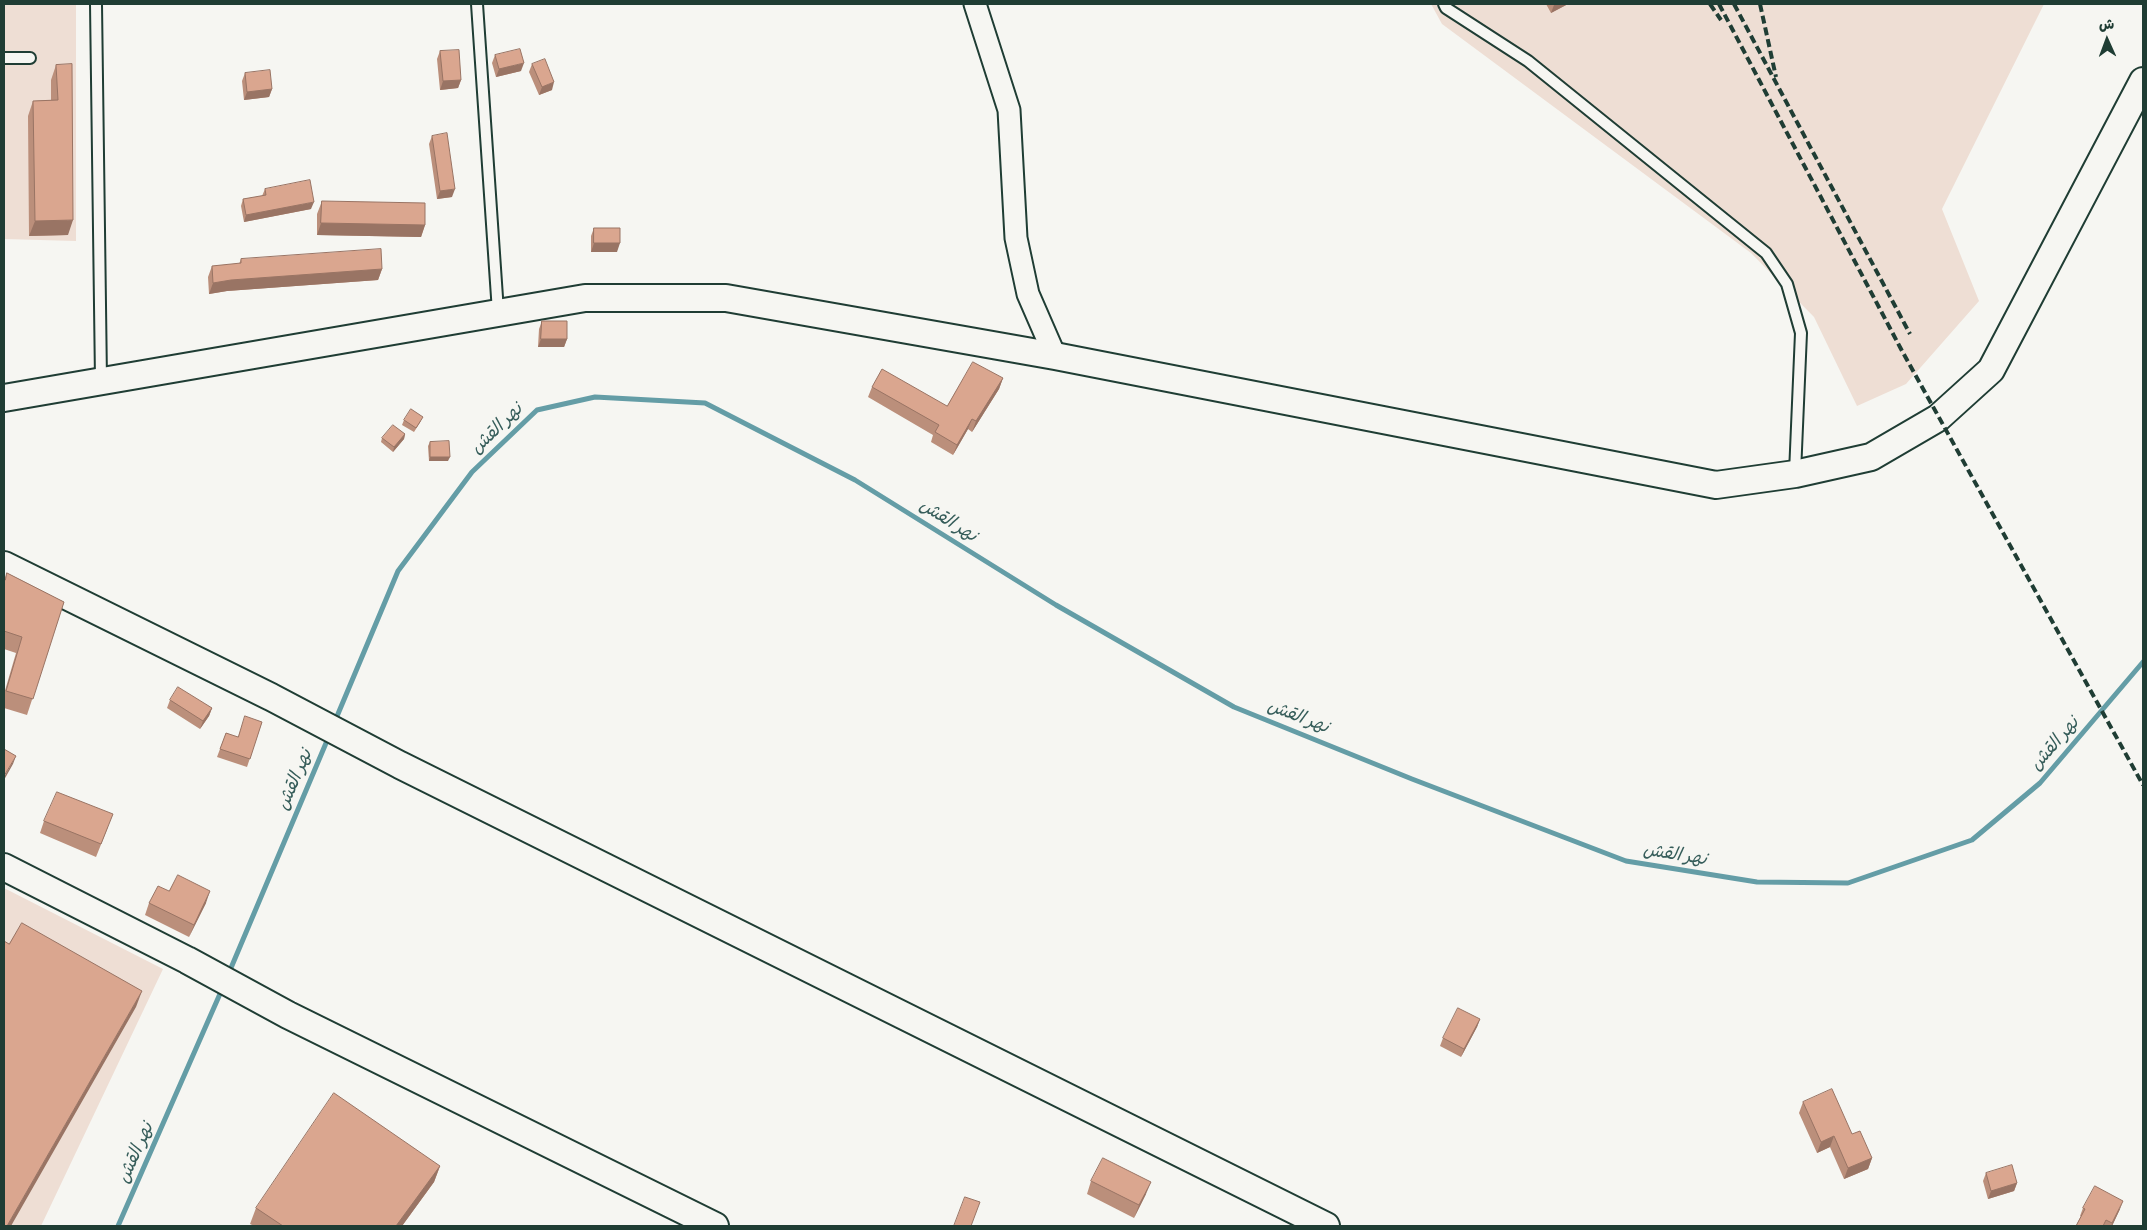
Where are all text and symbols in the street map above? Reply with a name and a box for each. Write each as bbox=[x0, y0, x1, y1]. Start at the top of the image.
north arrow bbox=[2082, 15, 2132, 65]
text: ش bbox=[2098, 16, 2114, 33]
water label: نهر القش bbox=[466, 399, 528, 459]
water label: نهر القش bbox=[915, 495, 981, 547]
water label: نهر القش bbox=[1264, 695, 1332, 739]
water label: نهر القش bbox=[2026, 713, 2084, 775]
water label: نهر القش bbox=[273, 746, 317, 814]
water label: نهر القش bbox=[1642, 839, 1708, 871]
water label: نهر القش bbox=[113, 1119, 159, 1187]

